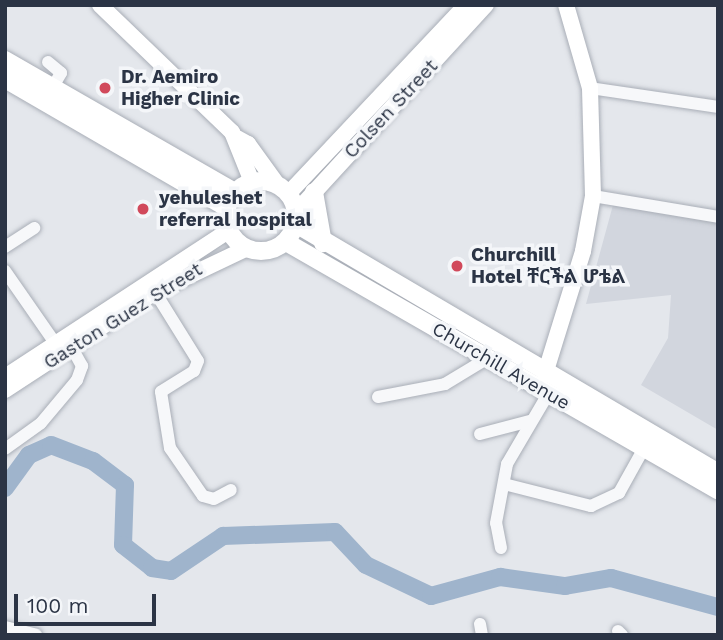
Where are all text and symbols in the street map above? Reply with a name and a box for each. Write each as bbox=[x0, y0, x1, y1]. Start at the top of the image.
street label: Colsen Street bbox=[339, 55, 443, 163]
place label: Dr. Aemiro Higher Clinic bbox=[121, 66, 240, 110]
marker: Dr. Aemiro Higher Clinic bbox=[95, 78, 115, 98]
place label: yehuleshet referral hospital bbox=[159, 187, 312, 231]
marker: yehuleshet referral hospital bbox=[133, 199, 153, 219]
place label: Churchill Hotel ቸርችል ሆቴል bbox=[471, 244, 626, 288]
street label: Gaston Guez Street bbox=[40, 258, 206, 374]
marker: Churchill Hotel ቸርችል ሆቴል bbox=[449, 258, 465, 274]
street label: Churchill Avenue bbox=[427, 317, 575, 415]
scale bar bbox=[18, 580, 159, 624]
text: 100 m bbox=[27, 593, 89, 618]

